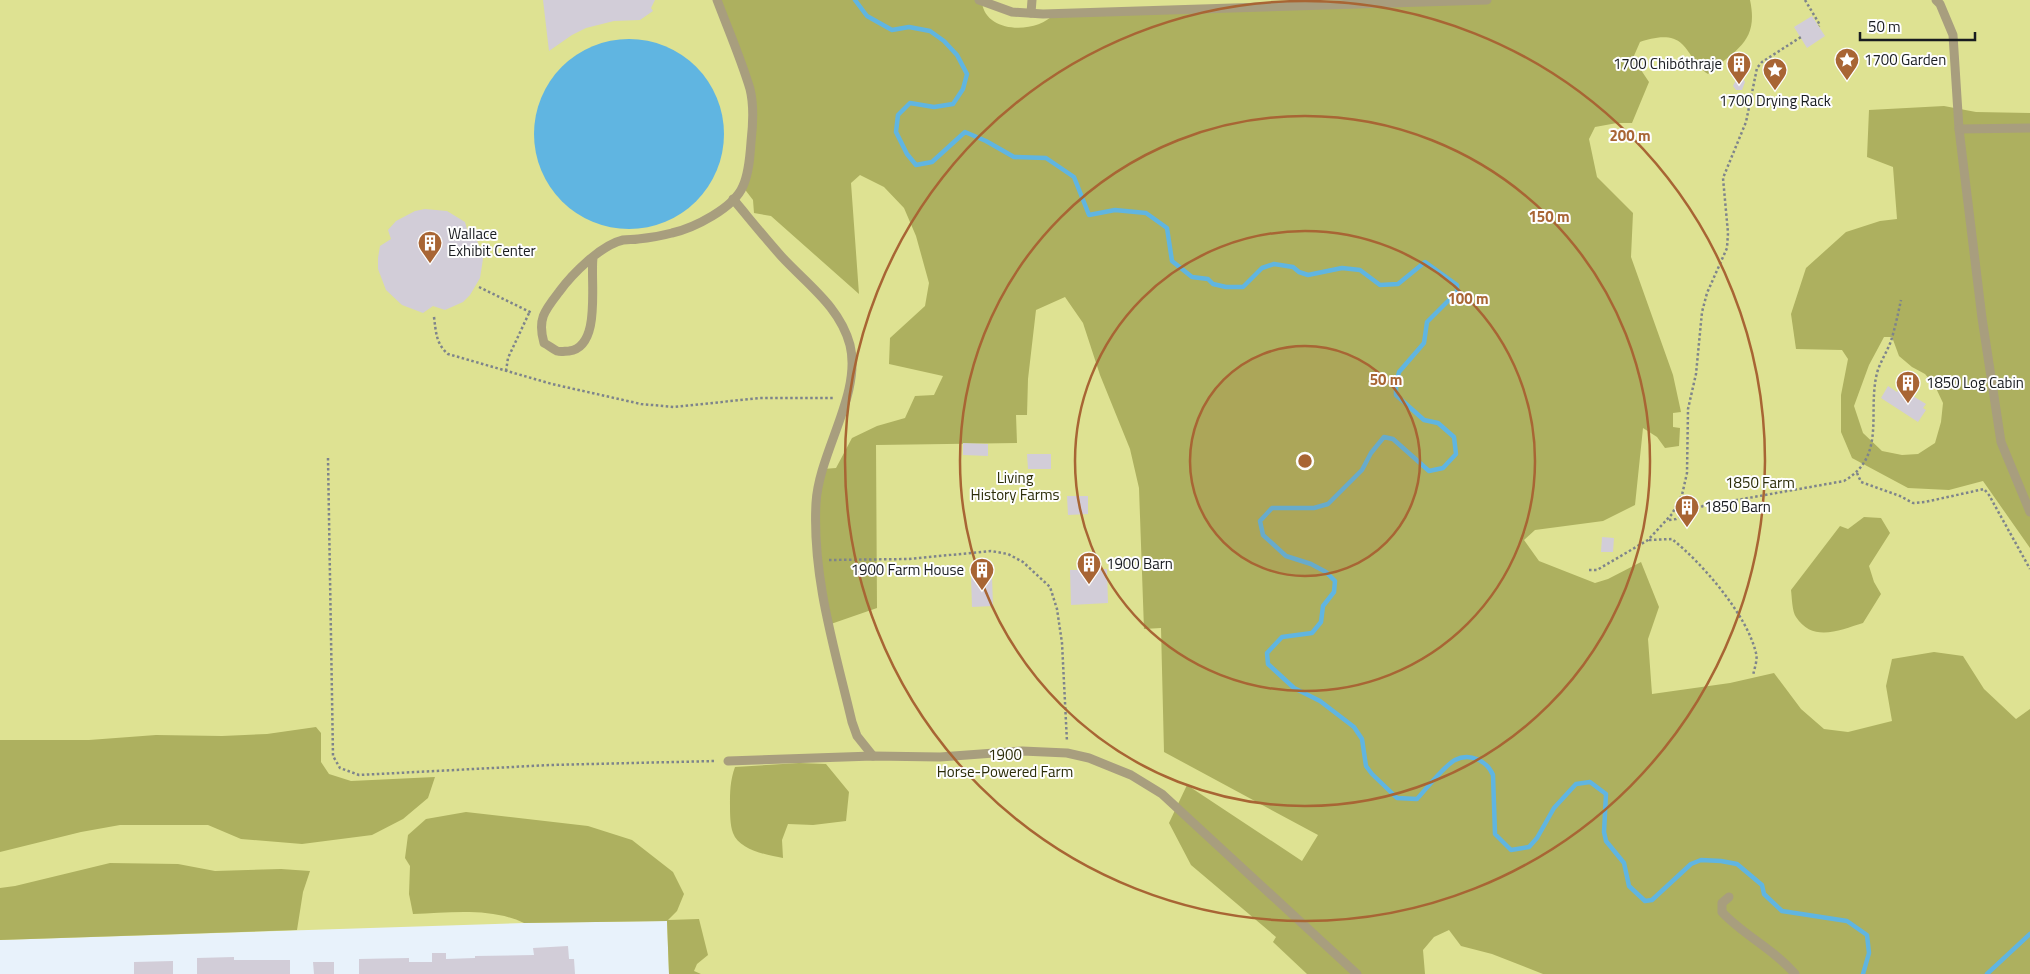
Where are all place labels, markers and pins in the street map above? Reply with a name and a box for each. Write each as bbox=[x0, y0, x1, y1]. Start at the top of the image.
place icon: 1700 Garden bbox=[1834, 47, 1860, 81]
place label: 1700 Garden bbox=[1864, 48, 1946, 71]
building icon: 1700 Chibóthraje bbox=[1726, 51, 1752, 85]
place label: 1700 Chibóthraje bbox=[1613, 52, 1722, 75]
place icon: 1700 Drying Rack bbox=[1762, 57, 1788, 91]
place label: 1700 Drying Rack bbox=[1719, 89, 1831, 112]
place label: Wallace Exhibit Center bbox=[448, 222, 536, 262]
building icon: Wallace Exhibit Center bbox=[417, 230, 443, 264]
building icon: 1850 Log Cabin bbox=[1895, 370, 1921, 404]
place label: 1850 Log Cabin bbox=[1926, 371, 2024, 394]
centre of rings bbox=[1296, 452, 1314, 470]
building icon: 1850 Barn bbox=[1674, 494, 1700, 528]
place label: 1850 Barn bbox=[1704, 495, 1771, 518]
building icon: 1900 Barn bbox=[1076, 551, 1102, 585]
place label: 1900 Barn bbox=[1106, 552, 1173, 575]
building icon: 1900 Farm House bbox=[969, 557, 995, 591]
place label: 1900 Farm House bbox=[851, 558, 964, 581]

